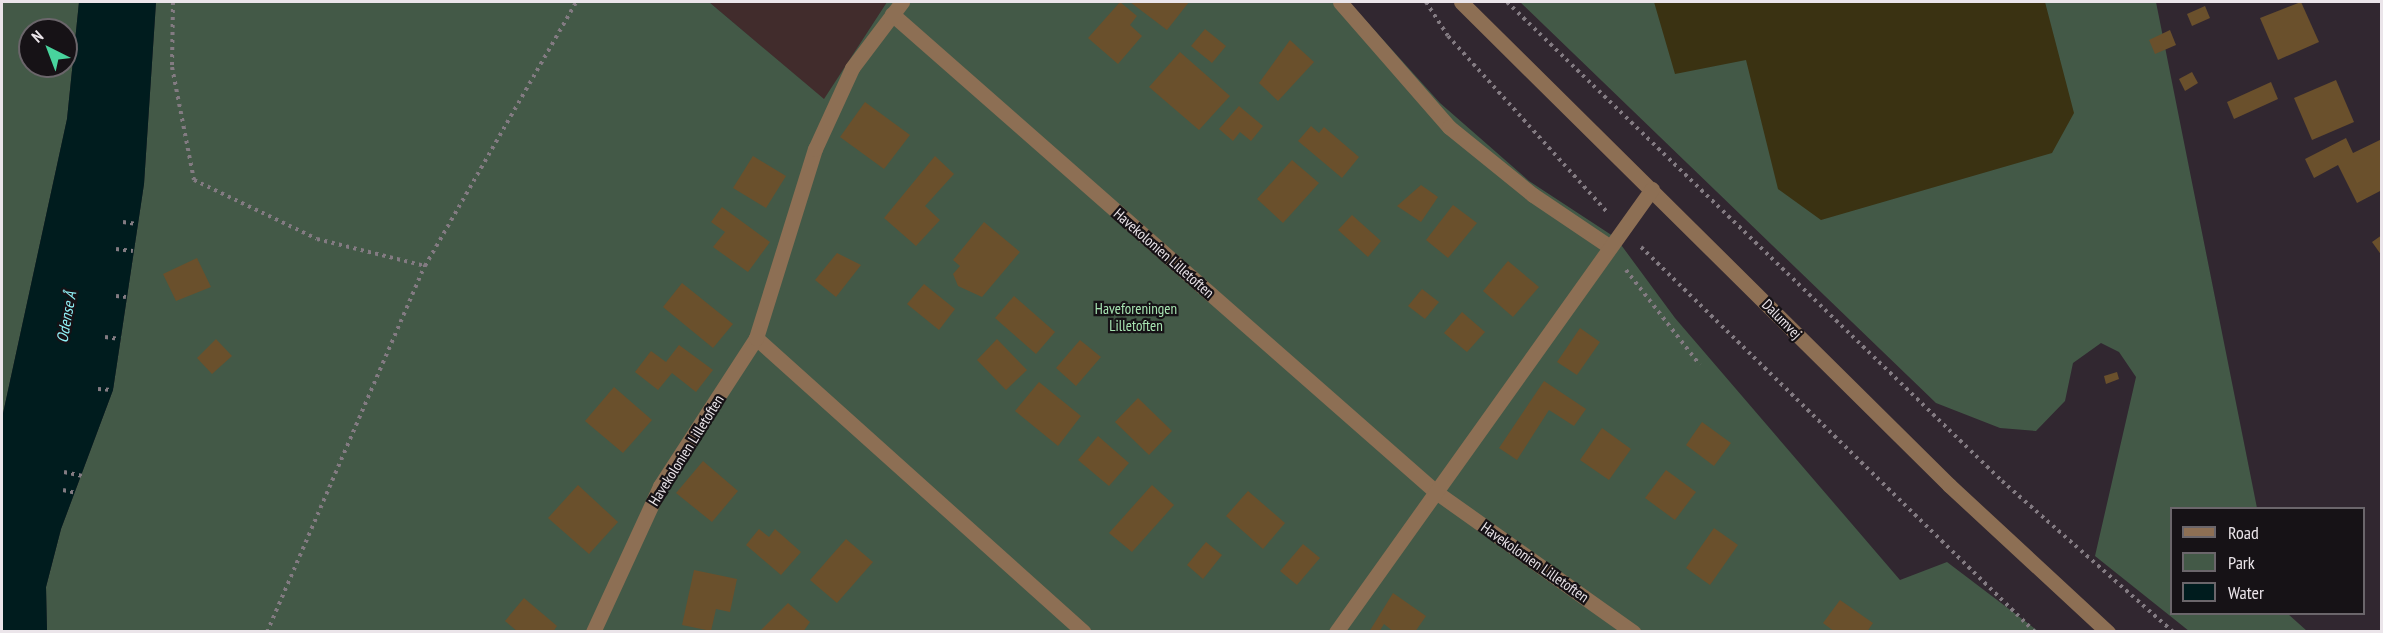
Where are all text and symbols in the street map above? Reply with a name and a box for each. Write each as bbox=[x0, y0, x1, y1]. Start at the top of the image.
north arrow bbox=[18, 18, 78, 78]
text: N bbox=[27, 26, 47, 46]
street label: Havekolonien Lilletoften bbox=[1110, 204, 1218, 302]
water label: Odense Å bbox=[52, 290, 80, 344]
street label: Dalumvej bbox=[1758, 295, 1806, 343]
park label: Haveforeningen Lilletoften bbox=[1095, 299, 1177, 334]
street label: Havekolonien Lilletoften bbox=[645, 391, 727, 509]
legend bbox=[2170, 507, 2365, 615]
street label: Havekolonien Lilletoften bbox=[1478, 518, 1592, 606]
text: Road bbox=[2228, 521, 2259, 544]
text: Park bbox=[2228, 551, 2255, 574]
text: Water bbox=[2228, 581, 2264, 604]

